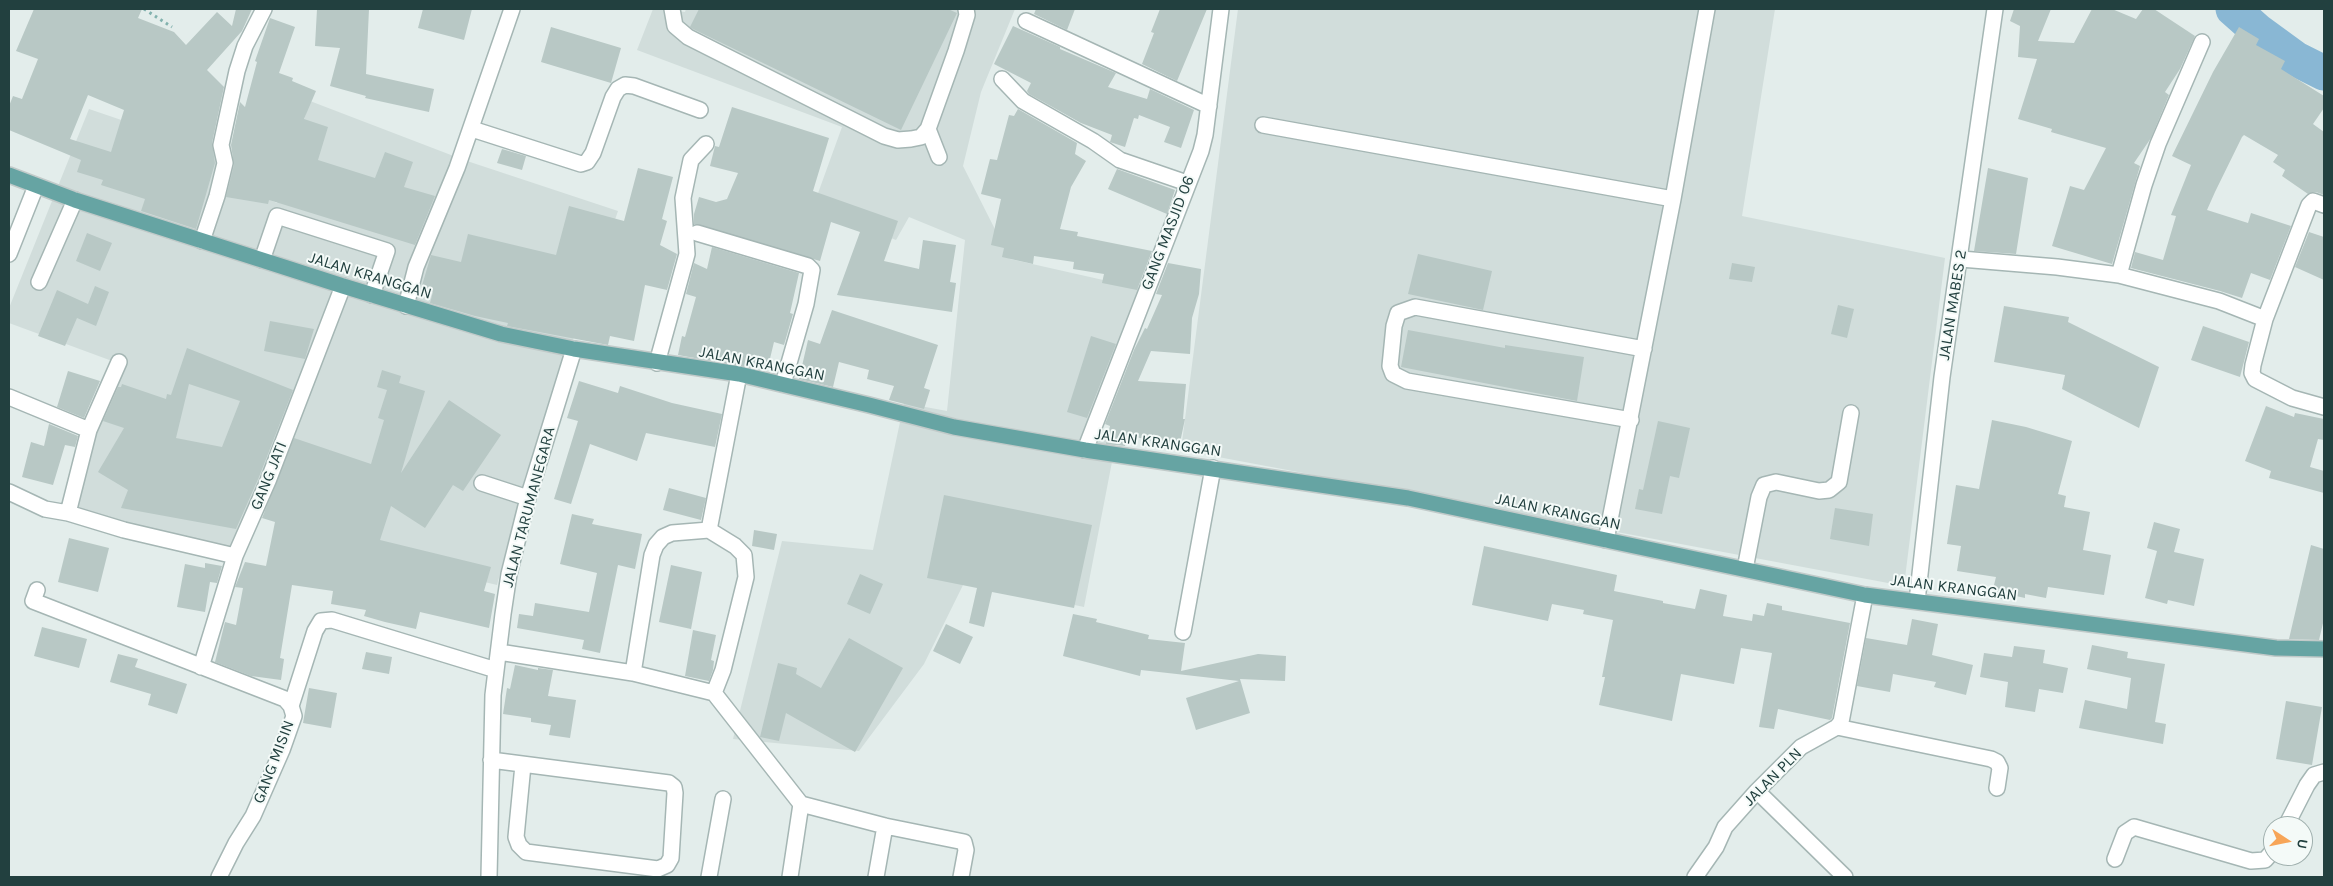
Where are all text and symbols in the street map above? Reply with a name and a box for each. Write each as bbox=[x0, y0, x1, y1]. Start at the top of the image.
street label: GANG MASJID 06 bbox=[1137, 173, 1199, 293]
street label: JALAN KRANGGAN bbox=[306, 248, 434, 304]
street label: JALAN MABES 2 bbox=[1935, 248, 1971, 362]
street label: JALAN KRANGGAN bbox=[698, 342, 826, 386]
street label: JALAN TARUMANEGARA bbox=[498, 425, 560, 589]
street label: JALAN KRANGGAN bbox=[1094, 425, 1222, 461]
street label: GANG JATI bbox=[247, 439, 291, 513]
street label: JALAN KRANGGAN bbox=[1494, 489, 1622, 535]
street label: JALAN KRANGGAN bbox=[1890, 571, 2018, 605]
street label: GANG MISIN bbox=[249, 718, 299, 806]
street label: JALAN PLN bbox=[1740, 744, 1806, 810]
north arrow bbox=[2263, 816, 2313, 866]
text: U bbox=[2293, 837, 2312, 850]

